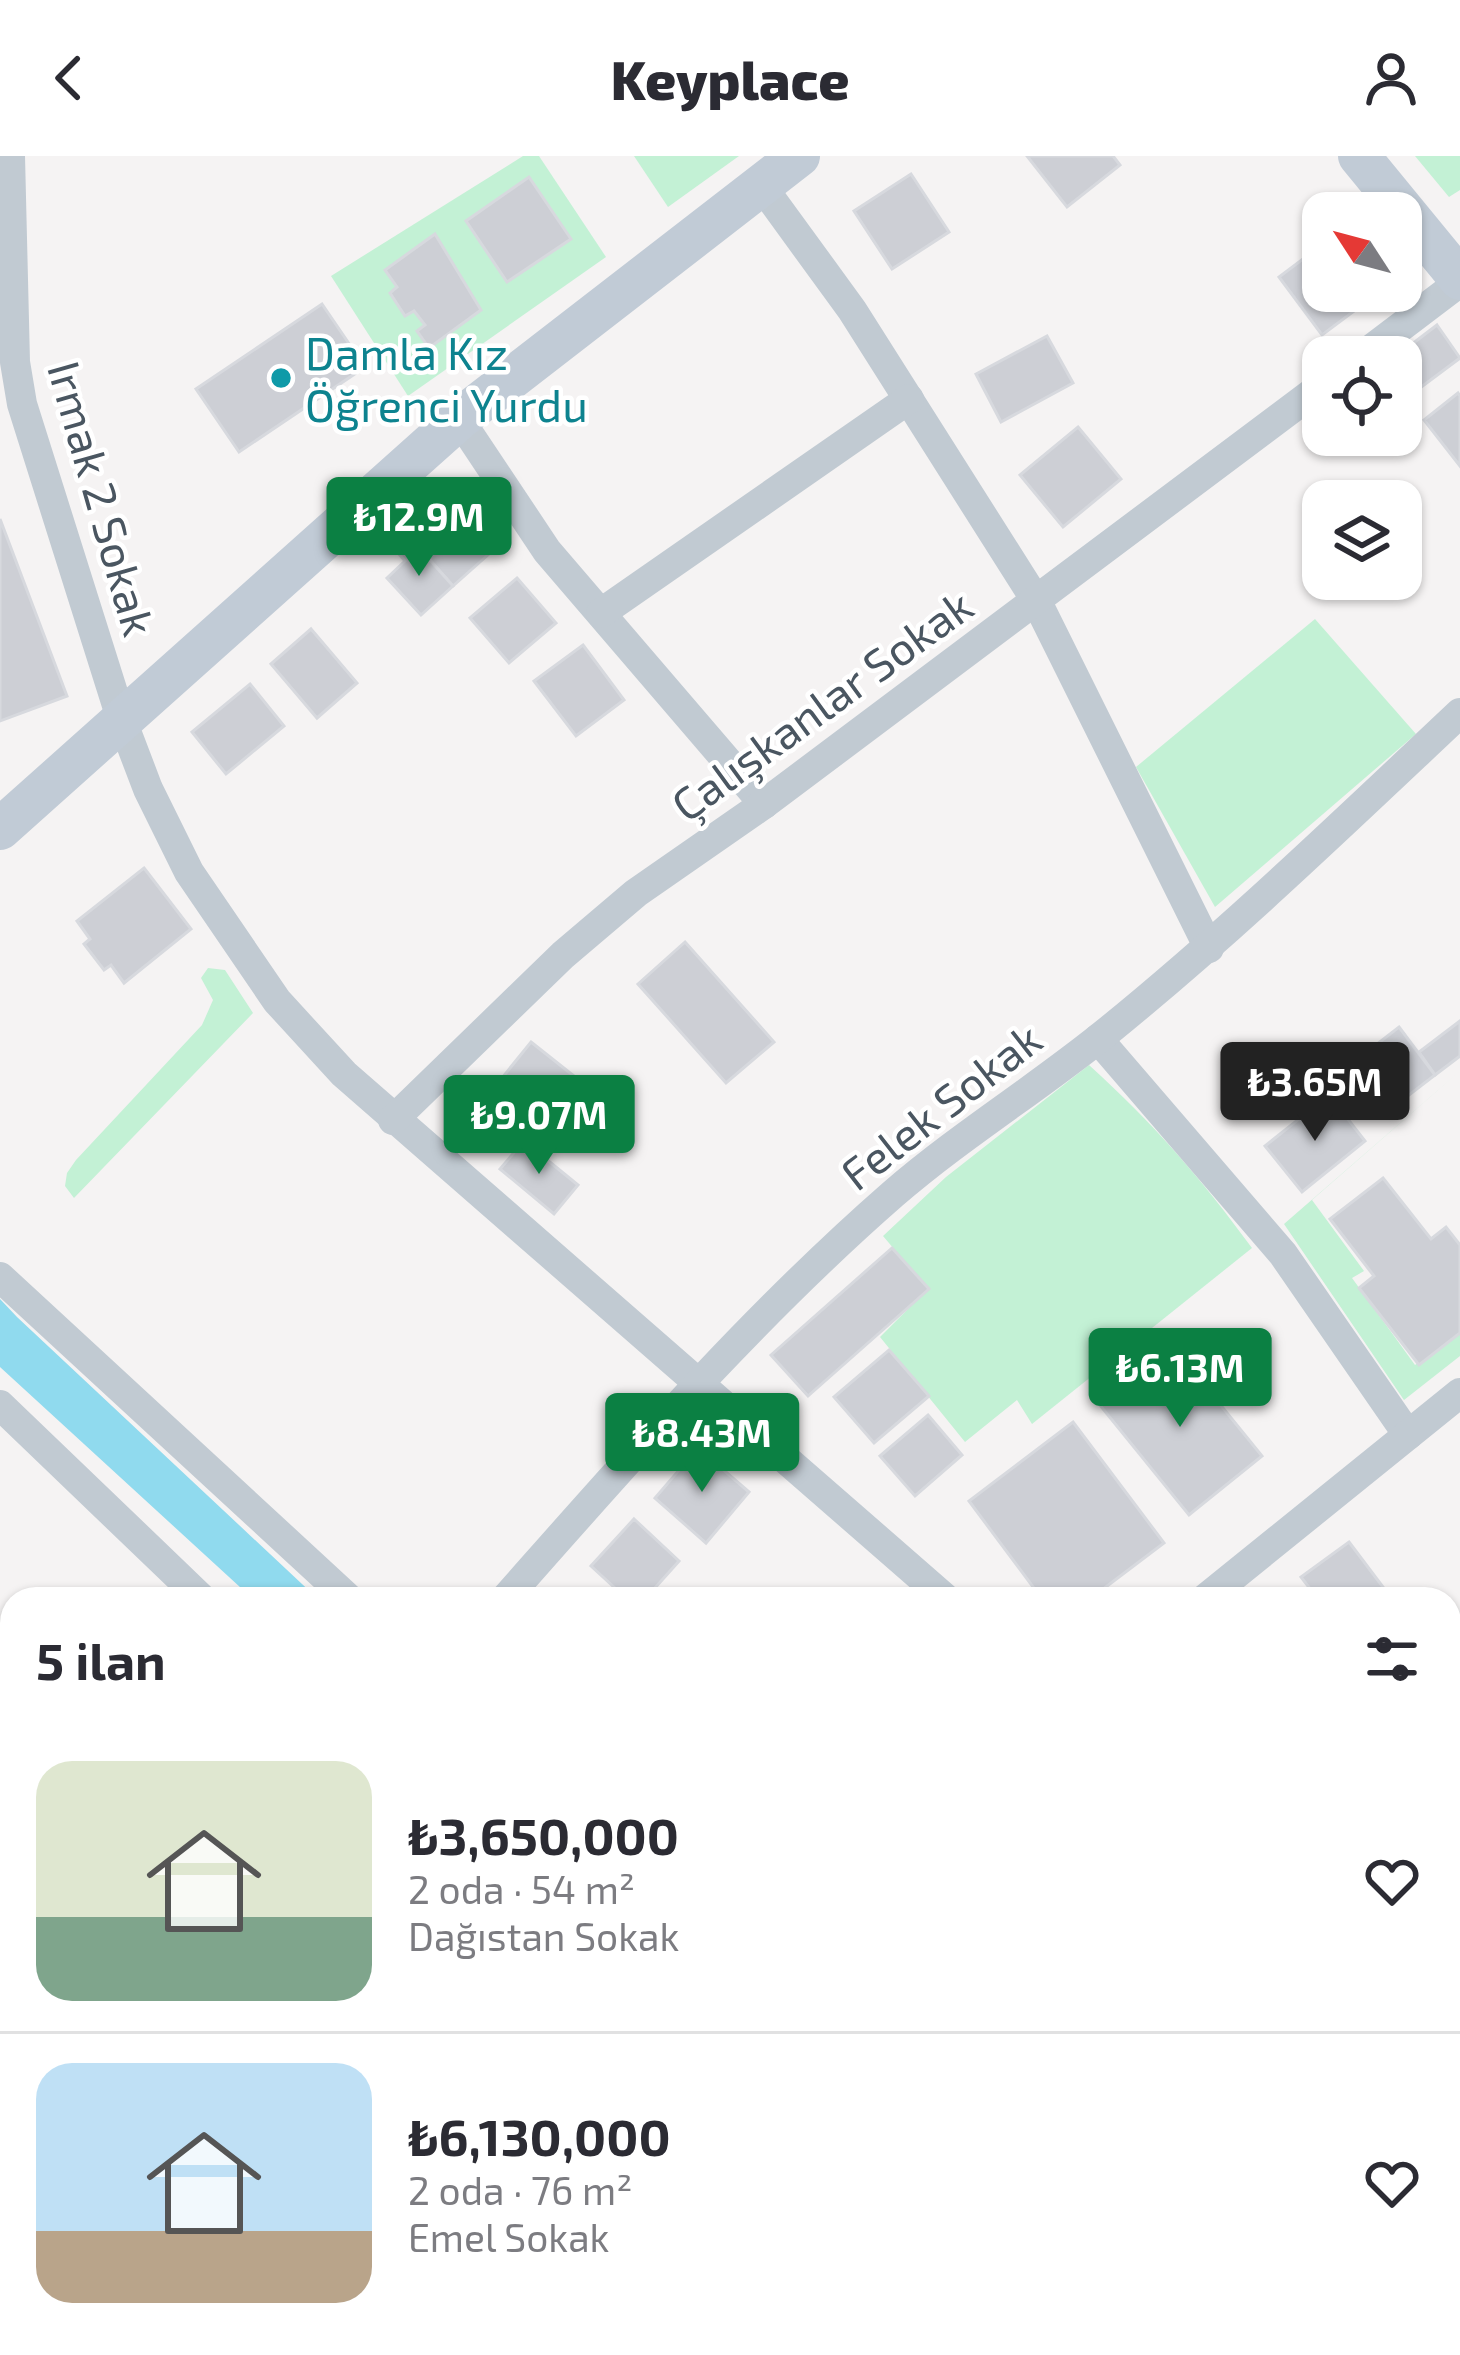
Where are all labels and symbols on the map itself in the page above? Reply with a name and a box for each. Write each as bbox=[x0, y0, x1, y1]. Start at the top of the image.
north arrow bbox=[1302, 192, 1422, 312]
place label: Damla Kız Öğrenci Yurdu bbox=[305, 325, 588, 431]
street label: Irmak 2 Sokak bbox=[38, 354, 168, 642]
marker: Damla Kız Öğrenci Yurdu bbox=[268, 365, 294, 391]
pin: ₺12.9M bbox=[321, 477, 517, 579]
street label: Çalışkanlar Sokak bbox=[660, 577, 984, 834]
street label: Felek Sokak bbox=[829, 1010, 1051, 1200]
pin: ₺3.65M bbox=[1217, 1042, 1413, 1144]
pin: ₺9.07M bbox=[441, 1075, 637, 1177]
pin: ₺6.13M bbox=[1082, 1328, 1278, 1430]
pin: ₺8.43M bbox=[604, 1393, 800, 1495]

